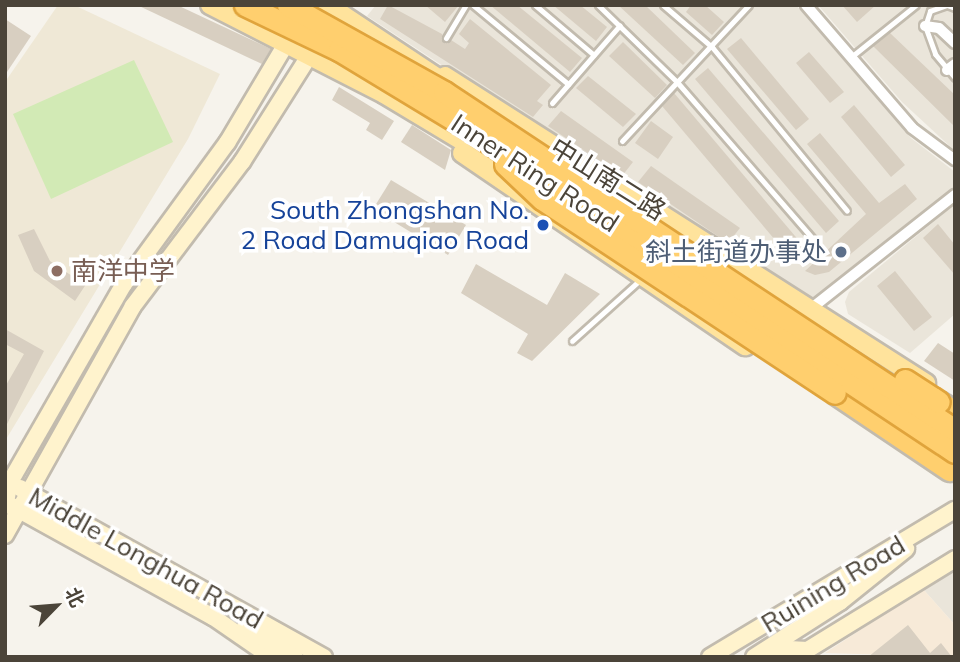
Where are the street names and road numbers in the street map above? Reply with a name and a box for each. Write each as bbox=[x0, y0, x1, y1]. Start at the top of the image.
street label: Inner Ring Road bbox=[445, 107, 625, 239]
street label: 中山南二路 bbox=[545, 131, 671, 227]
street label: Middle Longhua Road bbox=[23, 481, 269, 635]
street label: Ruining Road bbox=[756, 529, 910, 639]

